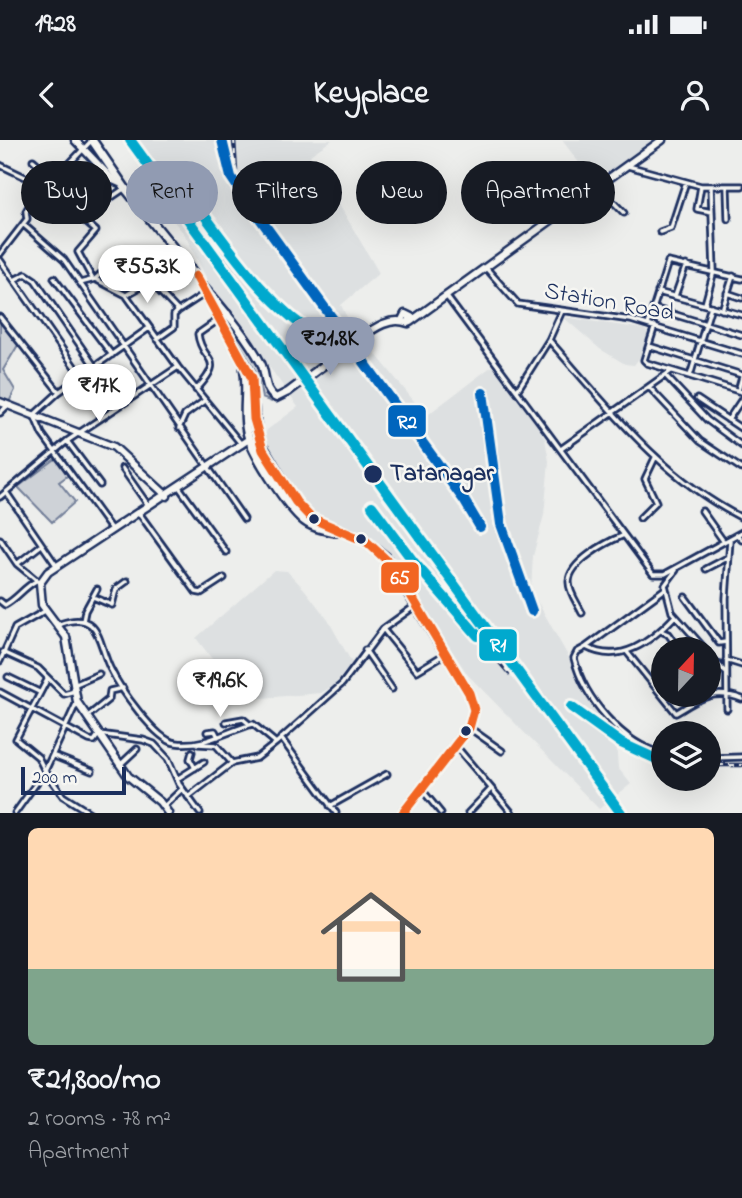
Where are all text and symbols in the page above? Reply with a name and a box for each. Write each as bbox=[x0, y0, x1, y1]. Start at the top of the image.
text: 19:28 bbox=[35, 6, 76, 44]
text: Keyplace bbox=[313, 71, 429, 118]
icon: back bbox=[28, 76, 66, 114]
icon: person bbox=[676, 76, 714, 114]
chip: Buy bbox=[21, 161, 112, 224]
chip: Rent bbox=[126, 161, 218, 224]
chip: Filters bbox=[232, 161, 342, 224]
chip: New bbox=[356, 161, 447, 224]
chip: Apartment bbox=[461, 161, 615, 224]
pin: ₹55.3K bbox=[90, 246, 204, 305]
text: ₹55.3K bbox=[114, 251, 180, 284]
street label: Station Road bbox=[541, 274, 677, 332]
pin: ₹21.8K bbox=[273, 317, 387, 377]
text: ₹21.8K bbox=[301, 323, 359, 356]
pin: ₹17K bbox=[58, 364, 140, 424]
text: ₹17K bbox=[78, 370, 120, 403]
line badge: R2 bbox=[387, 404, 427, 438]
text: R2 bbox=[397, 410, 418, 437]
place label: Tatanagar bbox=[390, 457, 494, 493]
marker: Tatanagar bbox=[362, 463, 384, 485]
unlabelled marker bbox=[307, 512, 321, 526]
unlabelled marker bbox=[354, 532, 368, 546]
line badge: 65 bbox=[380, 561, 420, 594]
text: 65 bbox=[390, 566, 410, 593]
line badge: R1 bbox=[478, 628, 518, 662]
text: R1 bbox=[490, 633, 506, 660]
north arrow bbox=[651, 637, 721, 707]
map controls bbox=[651, 637, 721, 791]
pin: ₹19.6K bbox=[163, 660, 277, 719]
text: ₹19.6K bbox=[193, 665, 247, 698]
button: layers bbox=[651, 721, 721, 791]
unlabelled marker bbox=[459, 724, 473, 738]
scale bar bbox=[21, 764, 126, 796]
text: 200 m bbox=[32, 765, 77, 792]
icon: home bbox=[308, 874, 434, 1000]
text: ₹21,800/mo bbox=[28, 1059, 161, 1103]
text: 2 rooms · 78 m² bbox=[28, 1103, 171, 1136]
text: Apartment bbox=[28, 1136, 129, 1169]

